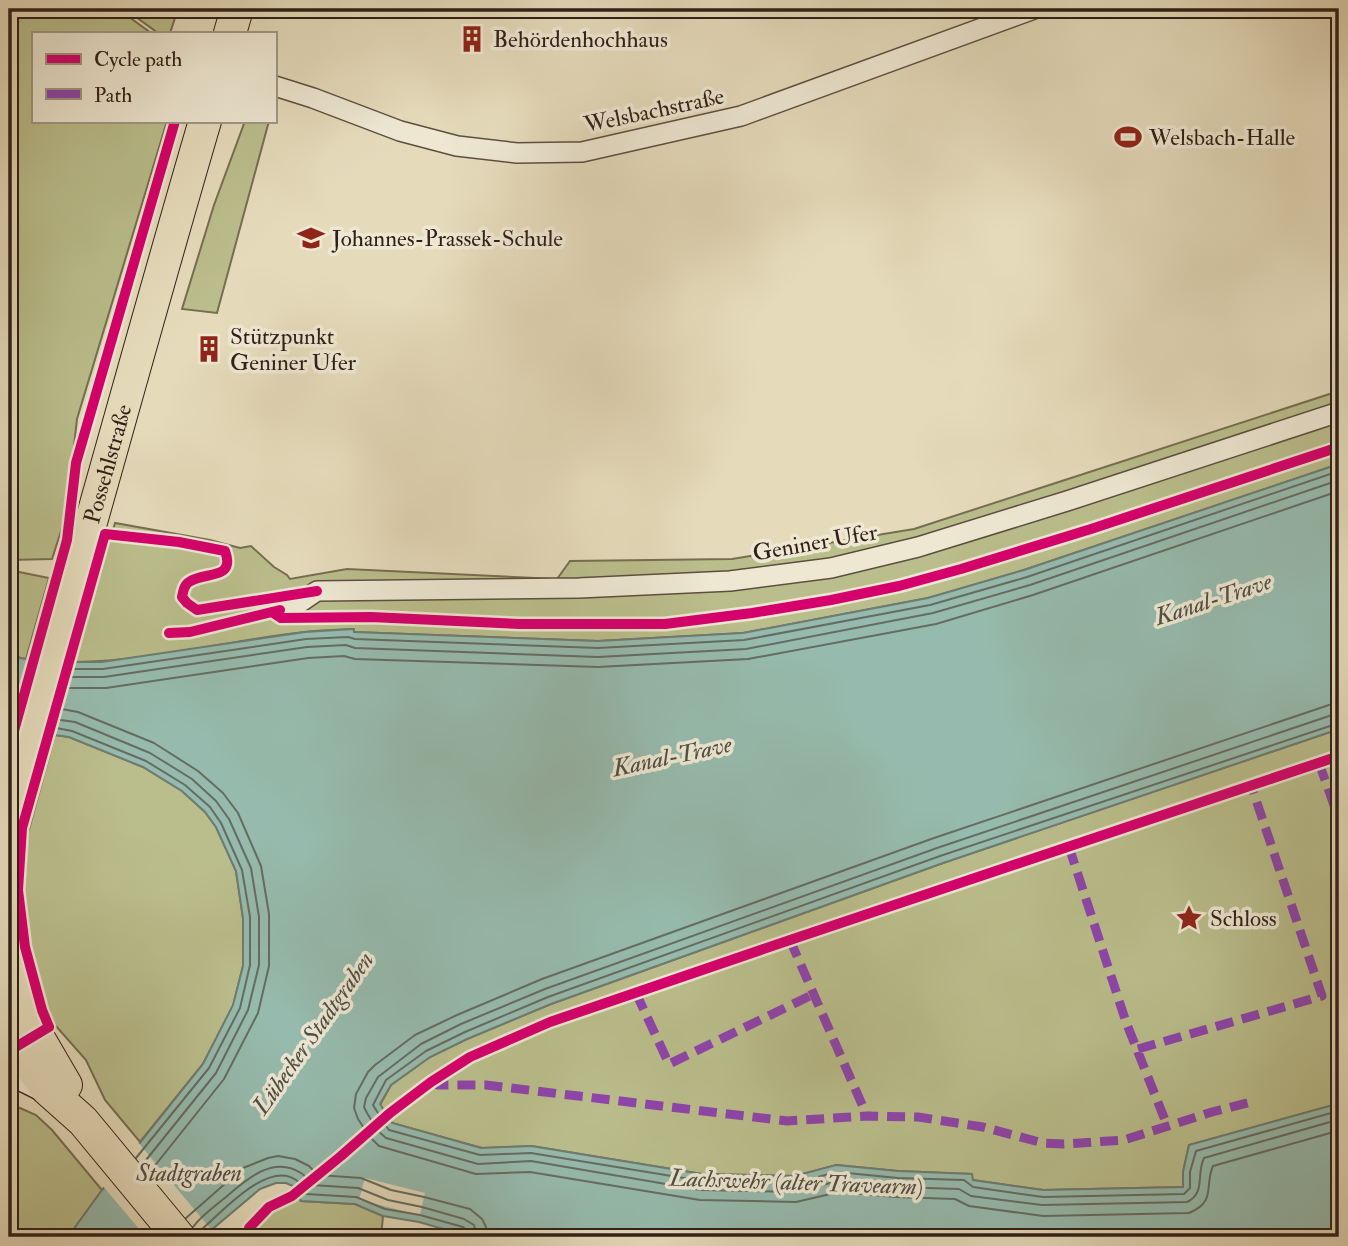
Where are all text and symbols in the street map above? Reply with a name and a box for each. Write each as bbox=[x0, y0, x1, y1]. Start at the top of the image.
building icon: Behördenhochhaus bbox=[457, 24, 487, 54]
place label: Behördenhochhaus bbox=[493, 25, 668, 54]
legend bbox=[32, 32, 276, 122]
text: Cycle path bbox=[94, 46, 182, 73]
street label: Welsbachstraße bbox=[581, 81, 727, 140]
text: Path bbox=[94, 82, 132, 109]
sports icon: Welsbach-Halle bbox=[1113, 122, 1143, 152]
place label: Welsbach-Halle bbox=[1148, 123, 1296, 152]
school or university icon: Johannes-Prassek-Schule bbox=[296, 223, 326, 253]
place label: Johannes-Prassek-Schule bbox=[331, 224, 563, 253]
place label: Stützpunkt Geniner Ufer bbox=[230, 322, 356, 377]
building icon: Stützpunkt Geniner Ufer bbox=[194, 334, 224, 364]
street label: Possehlstraße bbox=[77, 401, 139, 527]
street label: Geniner Ufer bbox=[750, 517, 880, 568]
water label: Kanal-Trave bbox=[1150, 566, 1276, 633]
water label: Kanal-Trave bbox=[609, 729, 736, 784]
place icon: Schloss bbox=[1174, 903, 1204, 933]
place label: Schloss bbox=[1210, 904, 1277, 933]
water label: Lübecker Stadtgraben bbox=[245, 946, 381, 1121]
water label: Stadtgraben bbox=[135, 1158, 242, 1189]
water label: Lachswehr (alter Travearm) bbox=[668, 1163, 923, 1202]

